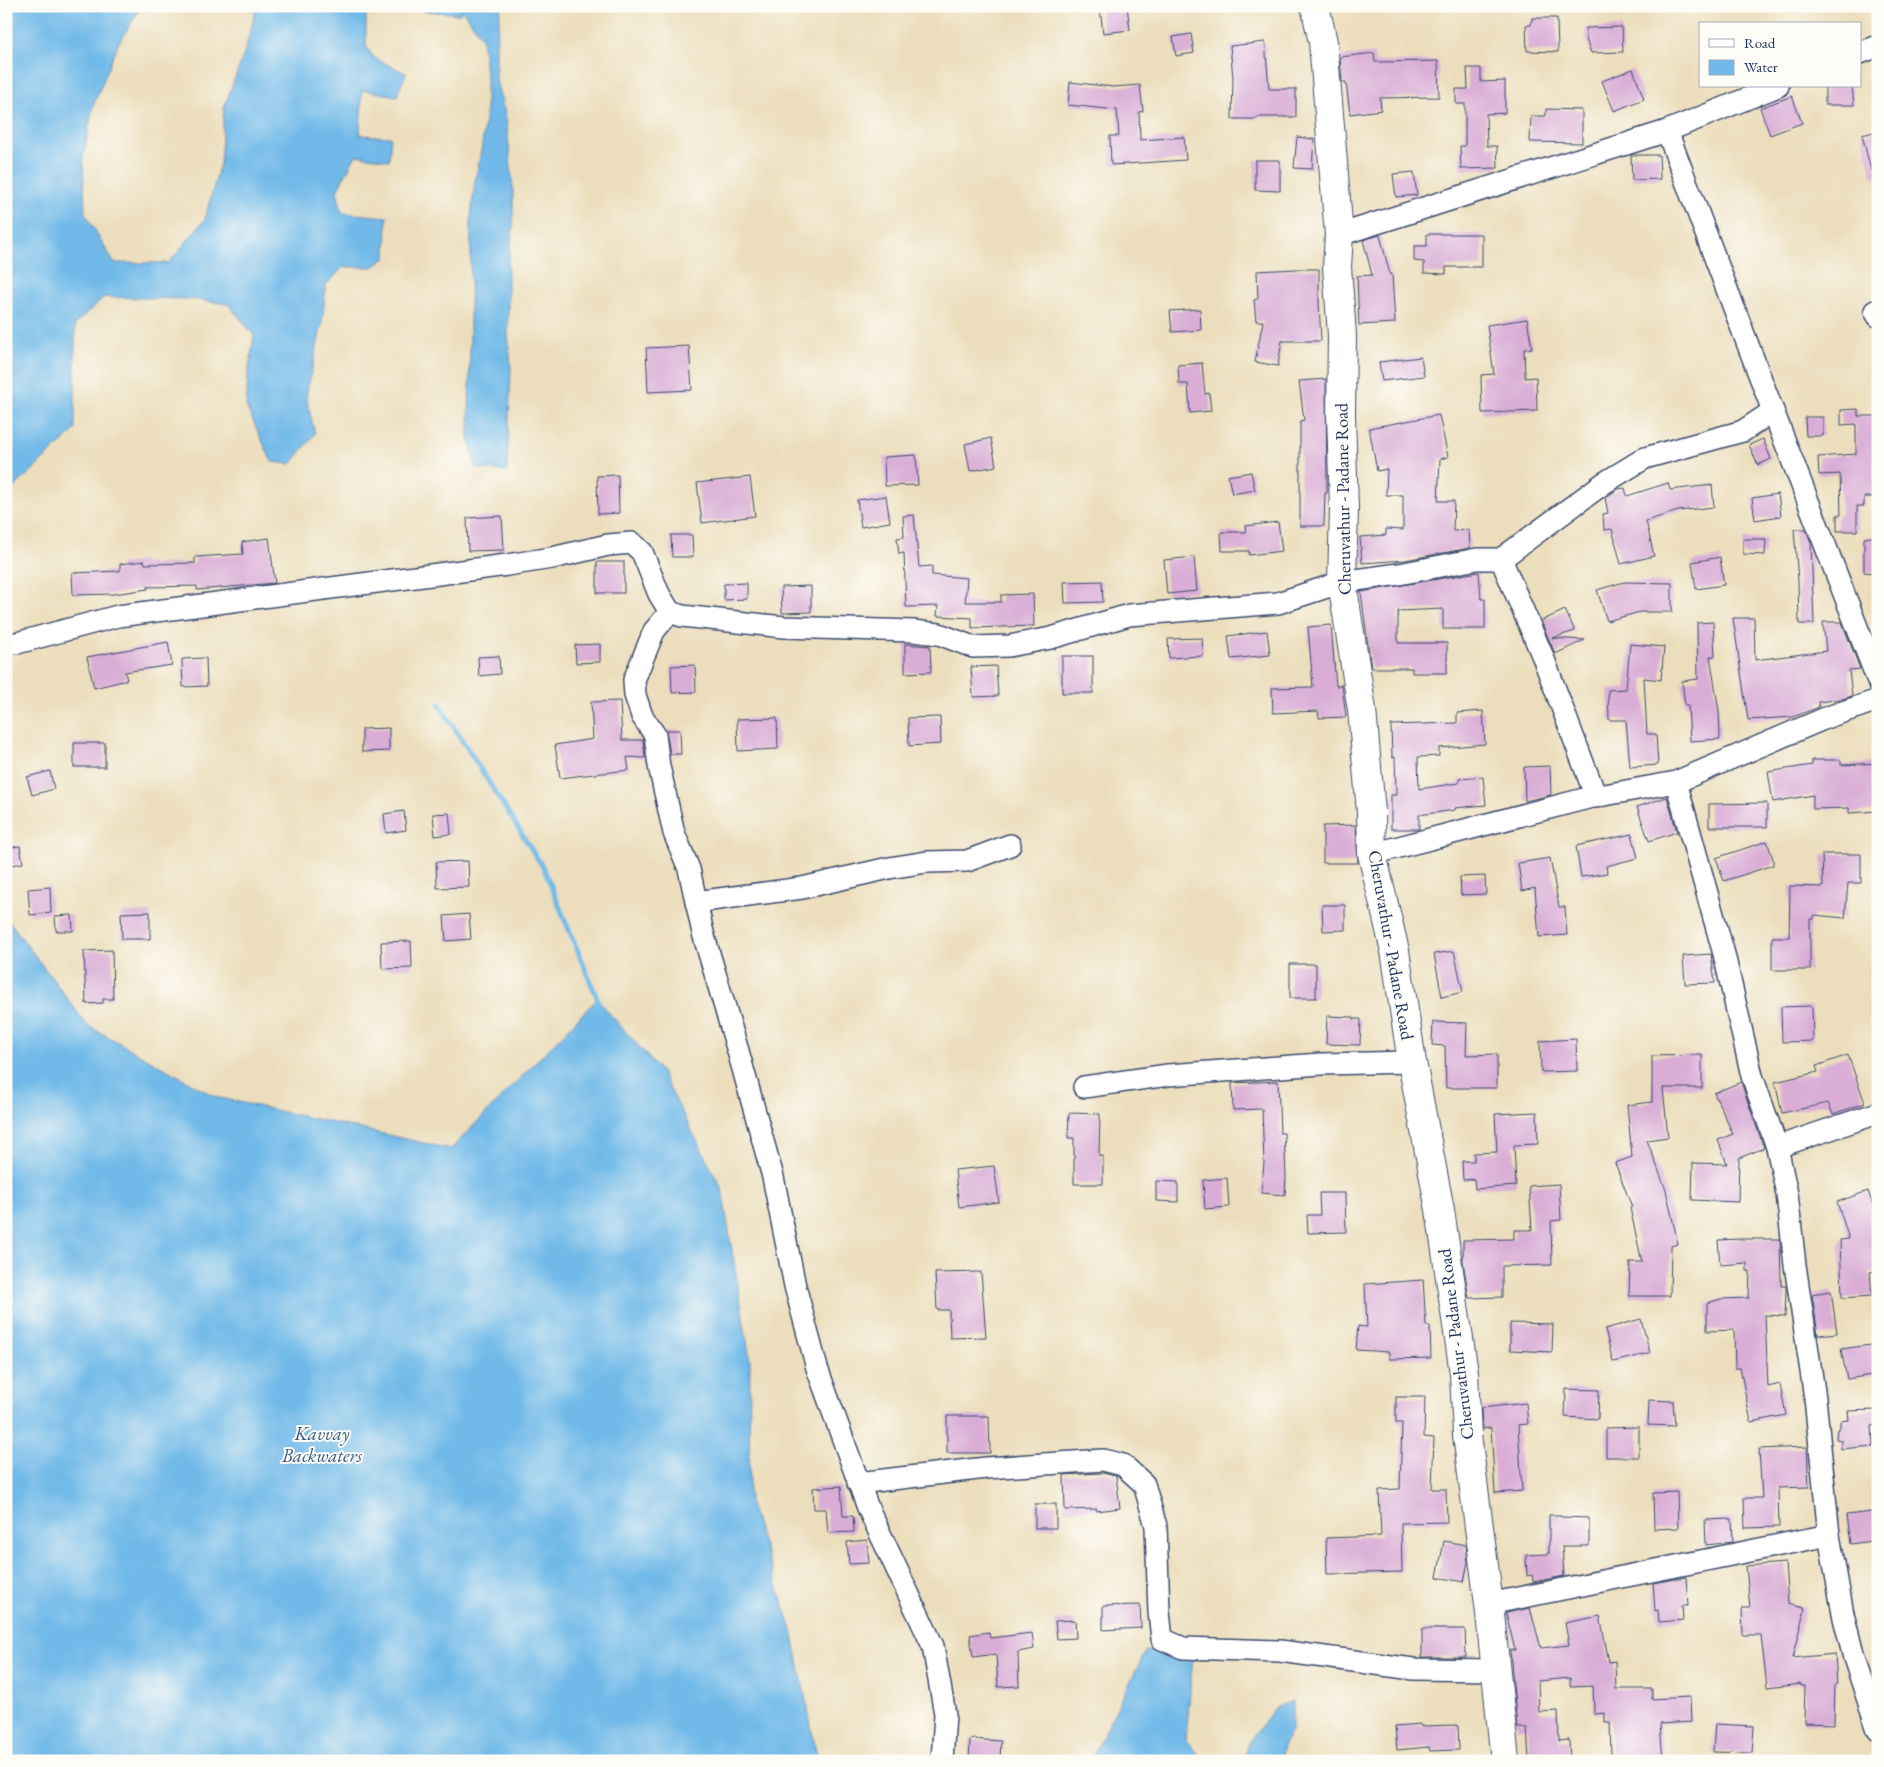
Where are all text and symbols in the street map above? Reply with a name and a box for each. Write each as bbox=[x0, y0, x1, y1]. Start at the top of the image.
legend bbox=[1699, 22, 1862, 88]
text: Road bbox=[1744, 33, 1776, 52]
text: Water bbox=[1744, 57, 1778, 76]
street label: Cheruvathur - Padane Road bbox=[1329, 402, 1356, 595]
street label: Cheruvathur - Padane Road bbox=[1363, 848, 1420, 1042]
street label: Cheruvathur - Padane Road bbox=[1432, 1246, 1479, 1441]
water label: Kavvay Backwaters bbox=[281, 1421, 363, 1468]

